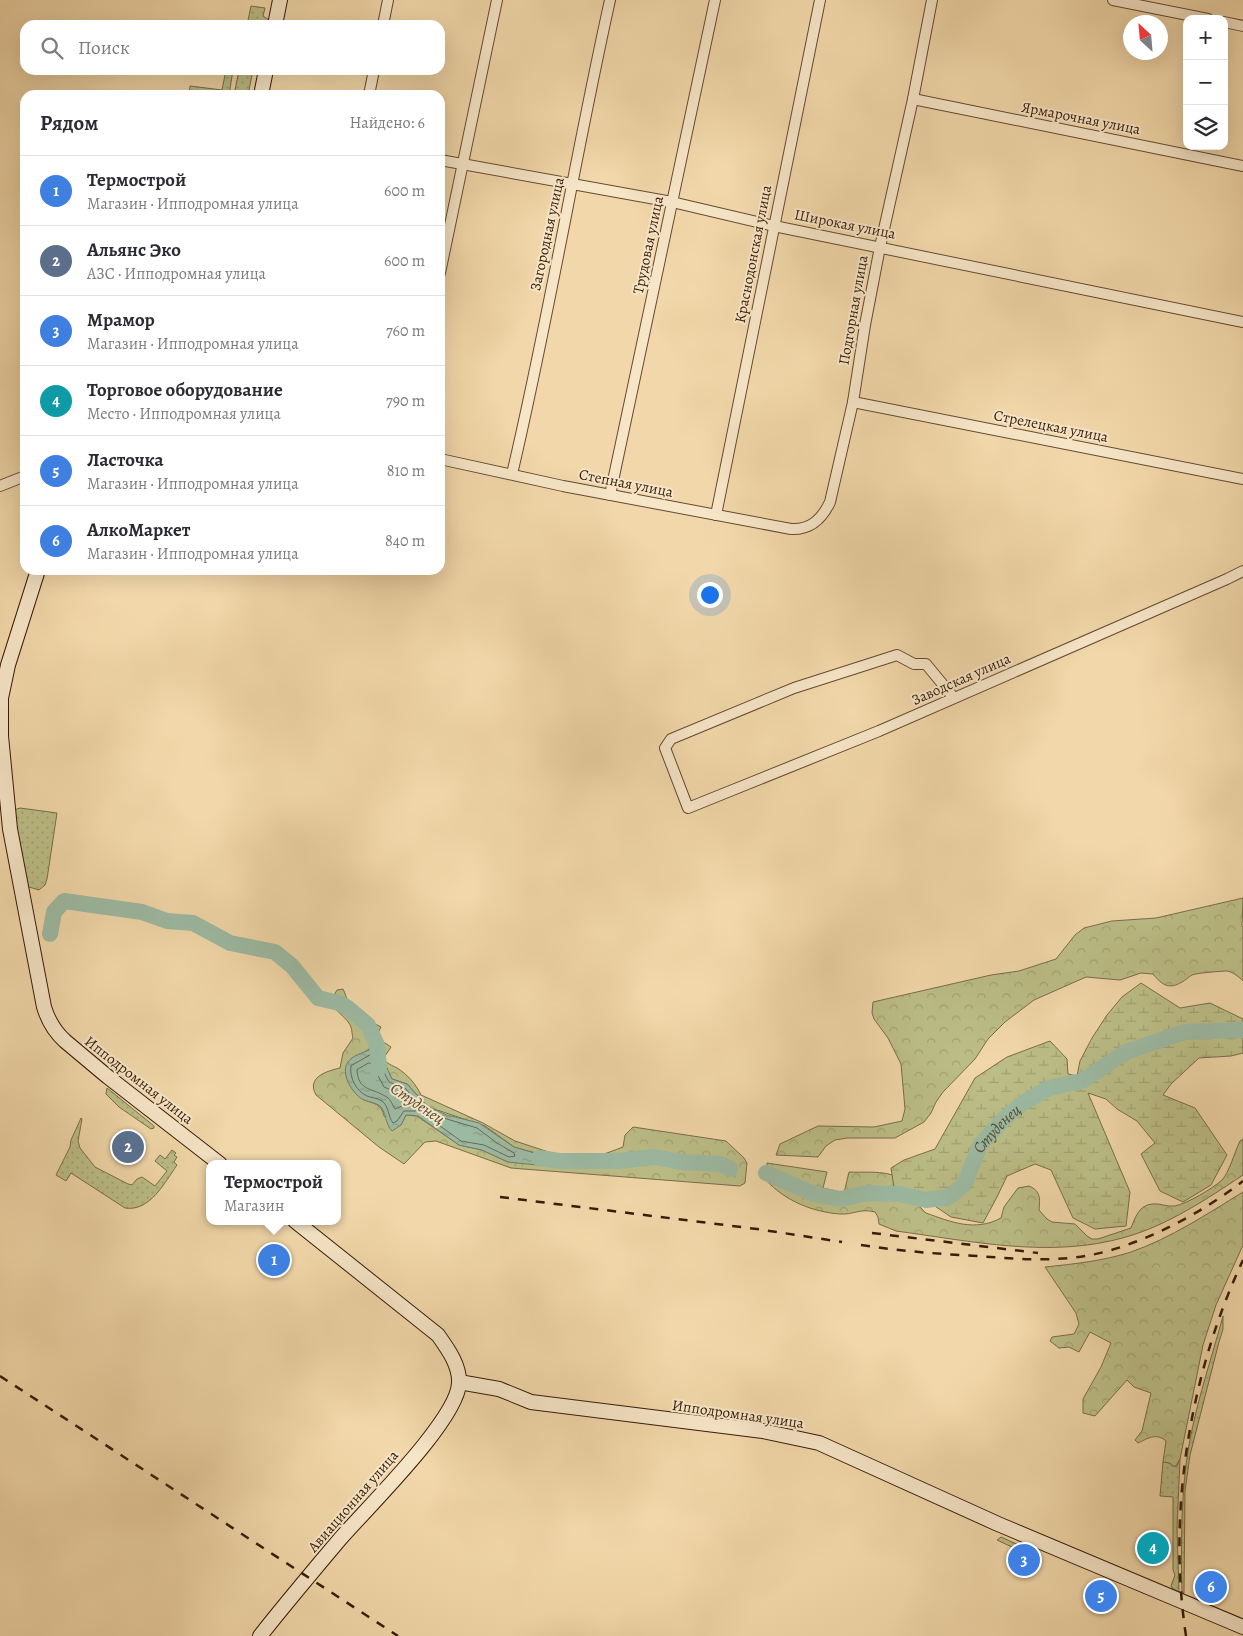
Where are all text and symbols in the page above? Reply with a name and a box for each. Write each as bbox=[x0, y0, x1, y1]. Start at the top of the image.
north arrow bbox=[1123, 15, 1168, 60]
map controls bbox=[1183, 15, 1228, 150]
button: + bbox=[1183, 15, 1228, 60]
search box bbox=[20, 20, 445, 75]
icon: search bbox=[38, 34, 66, 62]
text: Поиск bbox=[78, 35, 130, 61]
button: − bbox=[1183, 60, 1228, 105]
street label: Ярмарочная улица bbox=[1020, 97, 1142, 139]
button: layers bbox=[1183, 105, 1228, 150]
text: Рядом bbox=[40, 109, 98, 137]
text: Найдено: 6 bbox=[350, 112, 425, 134]
text: Термострой bbox=[87, 167, 186, 193]
street label: Загородная улица bbox=[525, 175, 569, 293]
text: 1 bbox=[53, 180, 59, 202]
text: 600 m bbox=[384, 180, 425, 202]
street label: Краснодонская улица bbox=[730, 183, 776, 325]
text: Магазин · Ипподромная улица bbox=[87, 193, 299, 215]
street label: Трудовая улица bbox=[628, 194, 668, 296]
street label: Широкая улица bbox=[793, 204, 898, 244]
text: Альянс Эко bbox=[87, 237, 181, 263]
text: 2 bbox=[52, 250, 60, 272]
text: 600 m bbox=[384, 250, 425, 272]
street label: Подгорная улица bbox=[833, 253, 873, 366]
text: АЗС · Ипподромная улица bbox=[87, 263, 266, 285]
text: Мрамор bbox=[87, 307, 155, 333]
text: 3 bbox=[53, 320, 59, 342]
text: 760 m bbox=[386, 320, 425, 342]
text: Магазин · Ипподромная улица bbox=[87, 333, 299, 355]
text: Торговое оборудование bbox=[87, 377, 283, 403]
text: 4 bbox=[52, 390, 60, 412]
text: 790 m bbox=[386, 390, 425, 412]
text: Место · Ипподромная улица bbox=[87, 403, 281, 425]
street label: Стрелецкая улица bbox=[992, 405, 1110, 447]
text: Ласточка bbox=[87, 447, 163, 473]
text: 5 bbox=[53, 460, 59, 482]
text: 810 m bbox=[387, 460, 425, 482]
street label: Степная улица bbox=[577, 464, 675, 502]
text: Магазин · Ипподромная улица bbox=[87, 473, 299, 495]
text: АлкоМаркет bbox=[87, 517, 191, 543]
text: 6 bbox=[52, 530, 60, 552]
text: 840 m bbox=[385, 530, 425, 552]
text: Магазин · Ипподромная улица bbox=[87, 543, 299, 565]
your location bbox=[697, 582, 723, 608]
street label: Заводская улица bbox=[908, 648, 1014, 710]
street label: Ипподромная улица bbox=[81, 1031, 198, 1129]
water label: Студенец bbox=[386, 1078, 449, 1130]
water label: Студенец bbox=[968, 1099, 1026, 1156]
pin: 2 bbox=[112, 1128, 144, 1166]
popup bbox=[206, 1160, 341, 1225]
text: Термострой bbox=[224, 1169, 323, 1195]
text: Магазин bbox=[224, 1195, 284, 1217]
pin: 1 bbox=[258, 1241, 290, 1279]
street label: Ипподромная улица bbox=[671, 1395, 805, 1433]
street label: Авиационная улица bbox=[303, 1446, 403, 1557]
pin: 4 bbox=[1137, 1529, 1169, 1567]
pin: 3 bbox=[1008, 1541, 1040, 1579]
pin: 6 bbox=[1195, 1568, 1227, 1606]
pin: 5 bbox=[1085, 1577, 1117, 1615]

